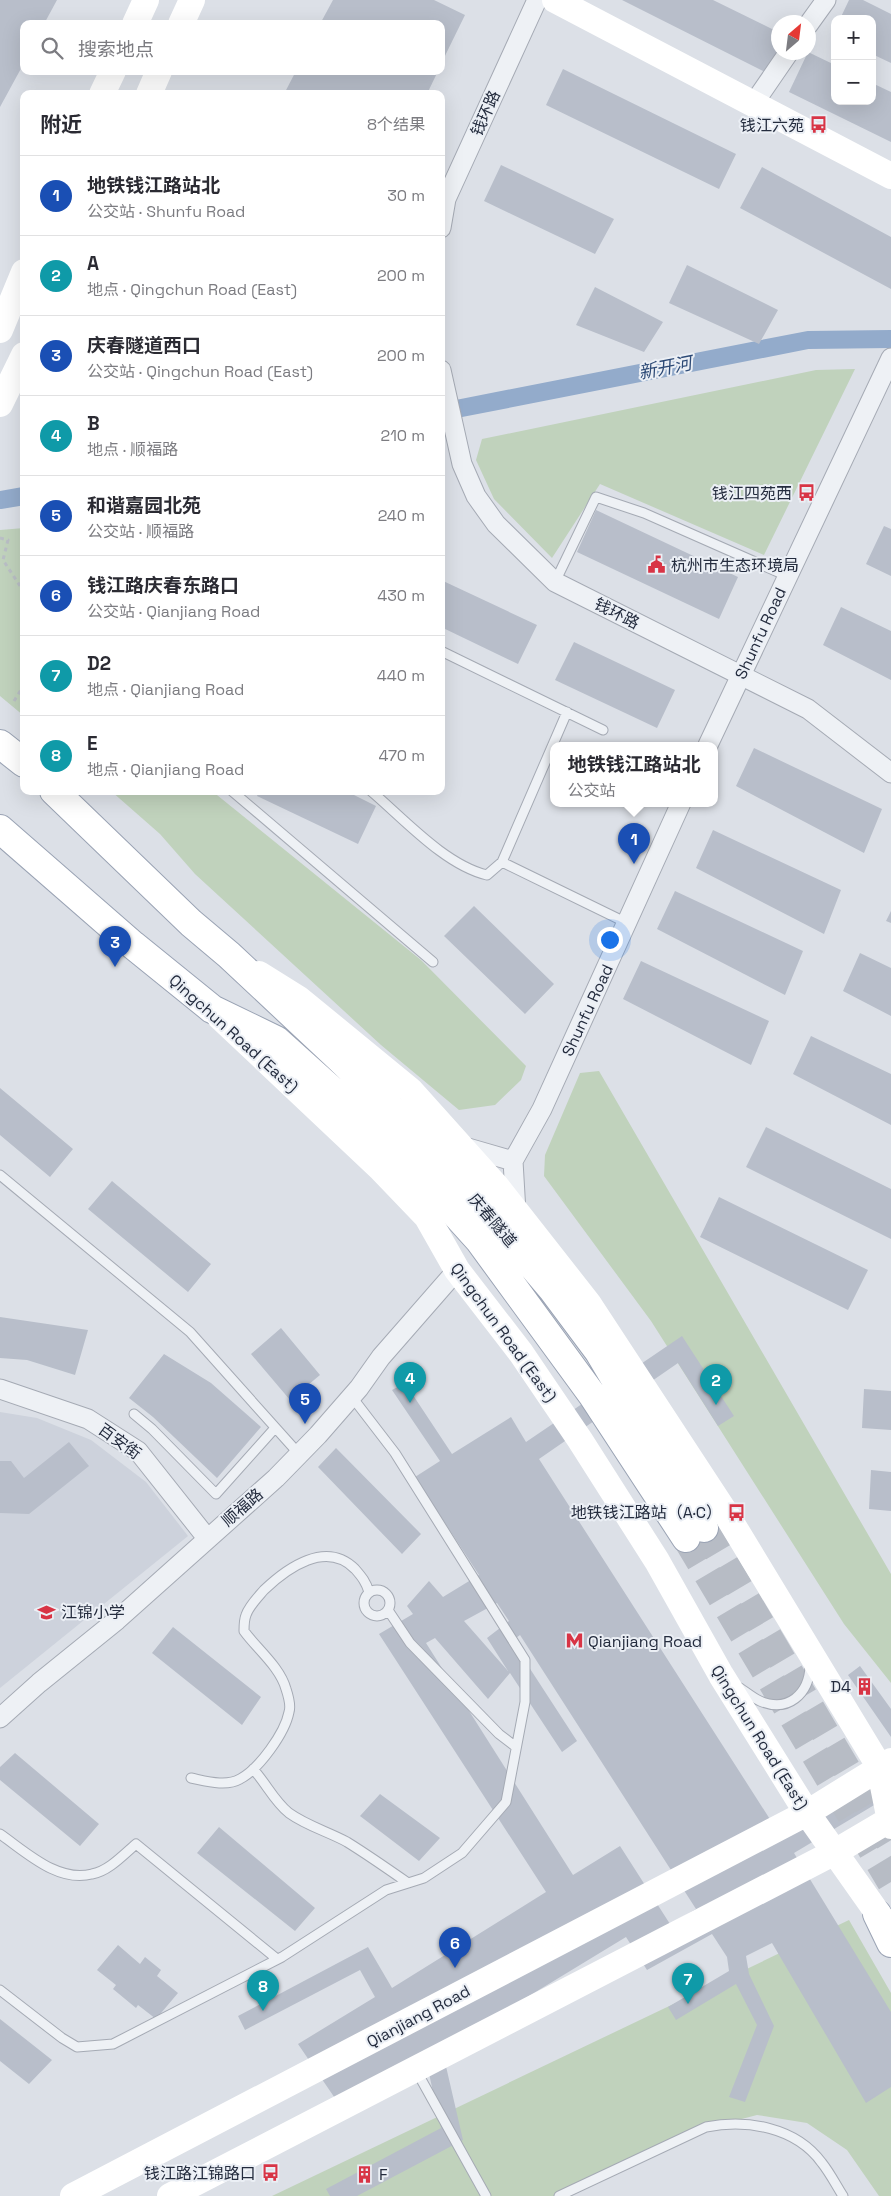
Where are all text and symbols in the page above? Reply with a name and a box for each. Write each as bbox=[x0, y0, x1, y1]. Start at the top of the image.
north arrow bbox=[771, 15, 816, 60]
map controls bbox=[831, 15, 876, 105]
button: + bbox=[831, 15, 876, 60]
search box bbox=[20, 20, 445, 75]
icon: search bbox=[38, 34, 66, 62]
text: 搜索地点 bbox=[78, 37, 154, 62]
button: − bbox=[831, 60, 876, 105]
street label: 钱环路 bbox=[466, 87, 505, 139]
text: 附近 bbox=[40, 111, 82, 138]
text: 8个结果 bbox=[367, 114, 425, 135]
place label: 钱江六苑 bbox=[740, 115, 804, 136]
bus stop icon: 钱江六苑 bbox=[808, 115, 828, 135]
text: 地铁钱江路站北 bbox=[87, 173, 220, 198]
text: 1 bbox=[52, 185, 60, 206]
text: 30 m bbox=[387, 185, 425, 206]
text: 公交站 · Shunfu Road bbox=[87, 201, 245, 222]
text: A bbox=[87, 251, 99, 276]
text: 2 bbox=[51, 265, 61, 286]
text: 200 m bbox=[377, 265, 425, 286]
text: 地点 · Qingchun Road (East) bbox=[87, 279, 297, 300]
text: 庆春隧道西口 bbox=[87, 333, 201, 358]
text: 3 bbox=[51, 345, 61, 366]
text: 200 m bbox=[377, 345, 425, 366]
water label: 新开河 bbox=[636, 350, 697, 384]
text: 公交站 · Qingchun Road (East) bbox=[87, 361, 313, 382]
text: B bbox=[87, 411, 100, 436]
text: 4 bbox=[51, 425, 61, 446]
text: 210 m bbox=[381, 425, 425, 446]
text: 地点 · 顺福路 bbox=[87, 439, 178, 460]
place label: 钱江四苑西 bbox=[712, 483, 792, 504]
bus stop icon: 钱江四苑西 bbox=[796, 483, 816, 503]
text: 和谐嘉园北苑 bbox=[87, 493, 201, 518]
text: 5 bbox=[51, 505, 61, 526]
text: 240 m bbox=[378, 505, 425, 526]
text: 公交站 · 顺福路 bbox=[87, 521, 194, 542]
public building icon: 杭州市生态环境局 bbox=[647, 555, 667, 575]
place label: 杭州市生态环境局 bbox=[671, 555, 799, 576]
text: 钱江路庆春东路口 bbox=[87, 573, 239, 598]
street label: Shunfu Road bbox=[730, 584, 791, 683]
text: 6 bbox=[51, 585, 61, 606]
text: 430 m bbox=[377, 585, 425, 606]
street label: 钱环路 bbox=[591, 593, 643, 634]
text: 公交站 · Qianjiang Road bbox=[87, 601, 260, 622]
text: D2 bbox=[87, 651, 111, 676]
text: 7 bbox=[52, 665, 60, 686]
text: 440 m bbox=[377, 665, 425, 686]
text: 地点 · Qianjiang Road bbox=[87, 679, 244, 700]
text: E bbox=[87, 731, 98, 756]
popup bbox=[550, 742, 718, 807]
text: 8 bbox=[51, 745, 61, 766]
text: 470 m bbox=[378, 745, 425, 766]
text: 地铁钱江路站北 bbox=[567, 752, 701, 777]
text: 地点 · Qianjiang Road bbox=[87, 759, 244, 780]
text: 公交站 bbox=[567, 780, 616, 801]
pin: 1 bbox=[618, 823, 650, 864]
pin: 3 bbox=[99, 926, 131, 967]
your location bbox=[597, 927, 623, 953]
street label: Shunfu Road bbox=[557, 961, 618, 1060]
street label: Qingchun Road (East) bbox=[165, 970, 303, 1097]
street label: 庆春隧道 bbox=[464, 1189, 521, 1252]
street label: Qingchun Road (East) bbox=[446, 1259, 561, 1406]
pin: 4 bbox=[394, 1362, 426, 1403]
pin: 2 bbox=[700, 1364, 732, 1405]
pin: 5 bbox=[289, 1383, 321, 1424]
street label: 百安街 bbox=[94, 1419, 145, 1464]
street label: 顺福路 bbox=[217, 1484, 267, 1531]
place label: 地铁钱江路站（A·C） bbox=[571, 1502, 722, 1523]
bus stop icon: 地铁钱江路站（A·C） bbox=[726, 1502, 746, 1522]
school or university icon: 江锦小学 bbox=[37, 1602, 57, 1622]
place label: 江锦小学 bbox=[61, 1602, 125, 1623]
metro station icon: Qianjiang Road bbox=[564, 1631, 584, 1651]
place label: Qianjiang Road bbox=[588, 1631, 702, 1652]
street label: Qingchun Road (East) bbox=[706, 1661, 813, 1814]
place label: D4 bbox=[830, 1676, 851, 1697]
building icon: D4 bbox=[855, 1676, 875, 1696]
pin: 6 bbox=[439, 1927, 471, 1968]
pin: 7 bbox=[672, 1963, 704, 2004]
pin: 8 bbox=[247, 1970, 279, 2011]
street label: Qianjiang Road bbox=[363, 1980, 474, 2053]
place label: 钱江路江锦路口 bbox=[144, 2163, 256, 2184]
bus stop icon: 钱江路江锦路口 bbox=[260, 2163, 280, 2183]
building icon: F bbox=[355, 2164, 375, 2184]
place label: F bbox=[379, 2164, 388, 2185]

